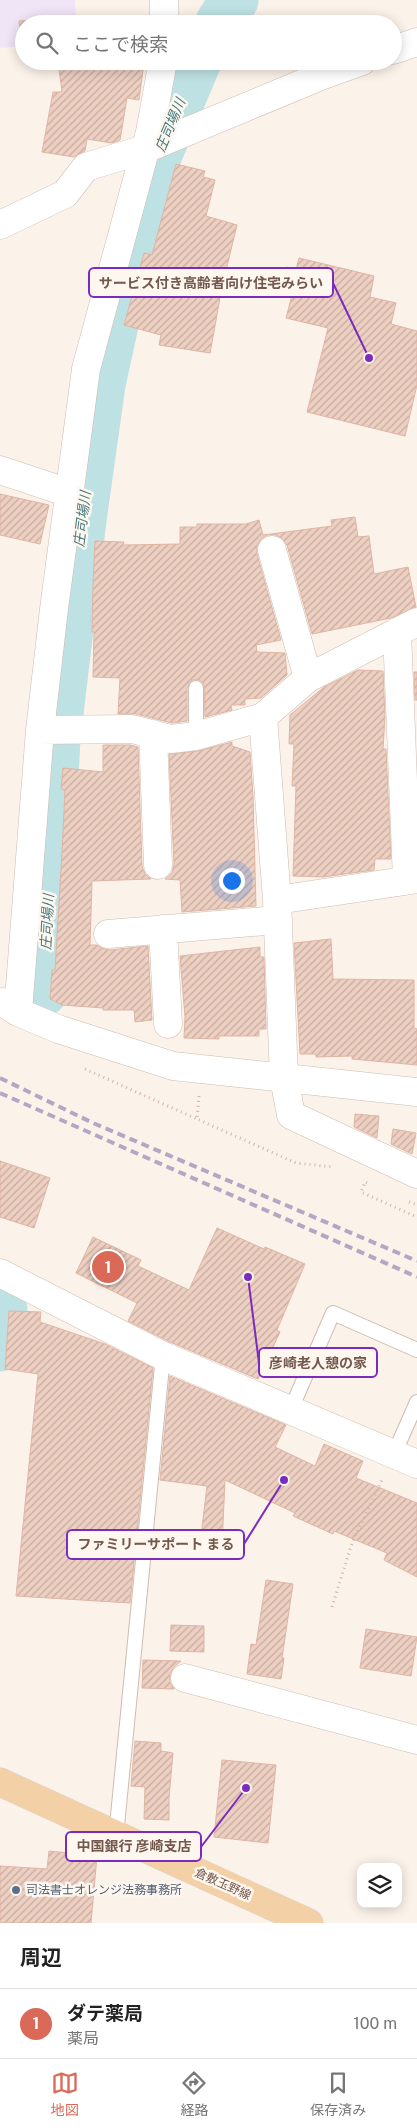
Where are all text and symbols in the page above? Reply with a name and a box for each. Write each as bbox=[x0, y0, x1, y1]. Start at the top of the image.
search box bbox=[15, 15, 402, 70]
icon: search bbox=[33, 29, 61, 57]
text: ここで検索 bbox=[73, 33, 168, 55]
water label: 庄司場川 bbox=[152, 94, 189, 154]
callout: サービス付き高齢者向け住宅みらい bbox=[89, 268, 333, 297]
text: サービス付き高齢者向け住宅みらい bbox=[99, 275, 323, 291]
water label: 庄司場川 bbox=[71, 488, 94, 548]
your location bbox=[219, 868, 245, 894]
water label: 庄司場川 bbox=[38, 892, 57, 950]
pin: 1 bbox=[92, 1248, 124, 1286]
callout: 彦崎老人憩の家 bbox=[259, 1348, 377, 1377]
text: 彦崎老人憩の家 bbox=[269, 1355, 367, 1371]
callout: ファミリーサポート まる bbox=[67, 1530, 244, 1559]
text: ファミリーサポート まる bbox=[78, 1536, 234, 1552]
callout: 中国銀行 彦崎支店 bbox=[66, 1832, 201, 1861]
text: 中国銀行 彦崎支店 bbox=[76, 1838, 192, 1854]
map controls bbox=[357, 1863, 402, 1908]
button: layers bbox=[357, 1863, 402, 1908]
street label: 倉敷玉野線 bbox=[193, 1865, 253, 1903]
place label: 司法書士オレンジ法務事務所 bbox=[26, 1883, 182, 1897]
marker: 司法書士オレンジ法務事務所 bbox=[10, 1884, 22, 1896]
text: 周辺 bbox=[20, 1945, 62, 1970]
text: ダテ薬局 bbox=[67, 2002, 143, 2024]
text: 1 bbox=[33, 2014, 39, 2033]
text: 100 m bbox=[353, 2014, 397, 2033]
text: 薬局 bbox=[67, 2029, 99, 2048]
tab: 地図 bbox=[51, 2069, 79, 2119]
tab: 経路 bbox=[180, 2069, 208, 2119]
tab: 保存済み bbox=[310, 2069, 366, 2119]

